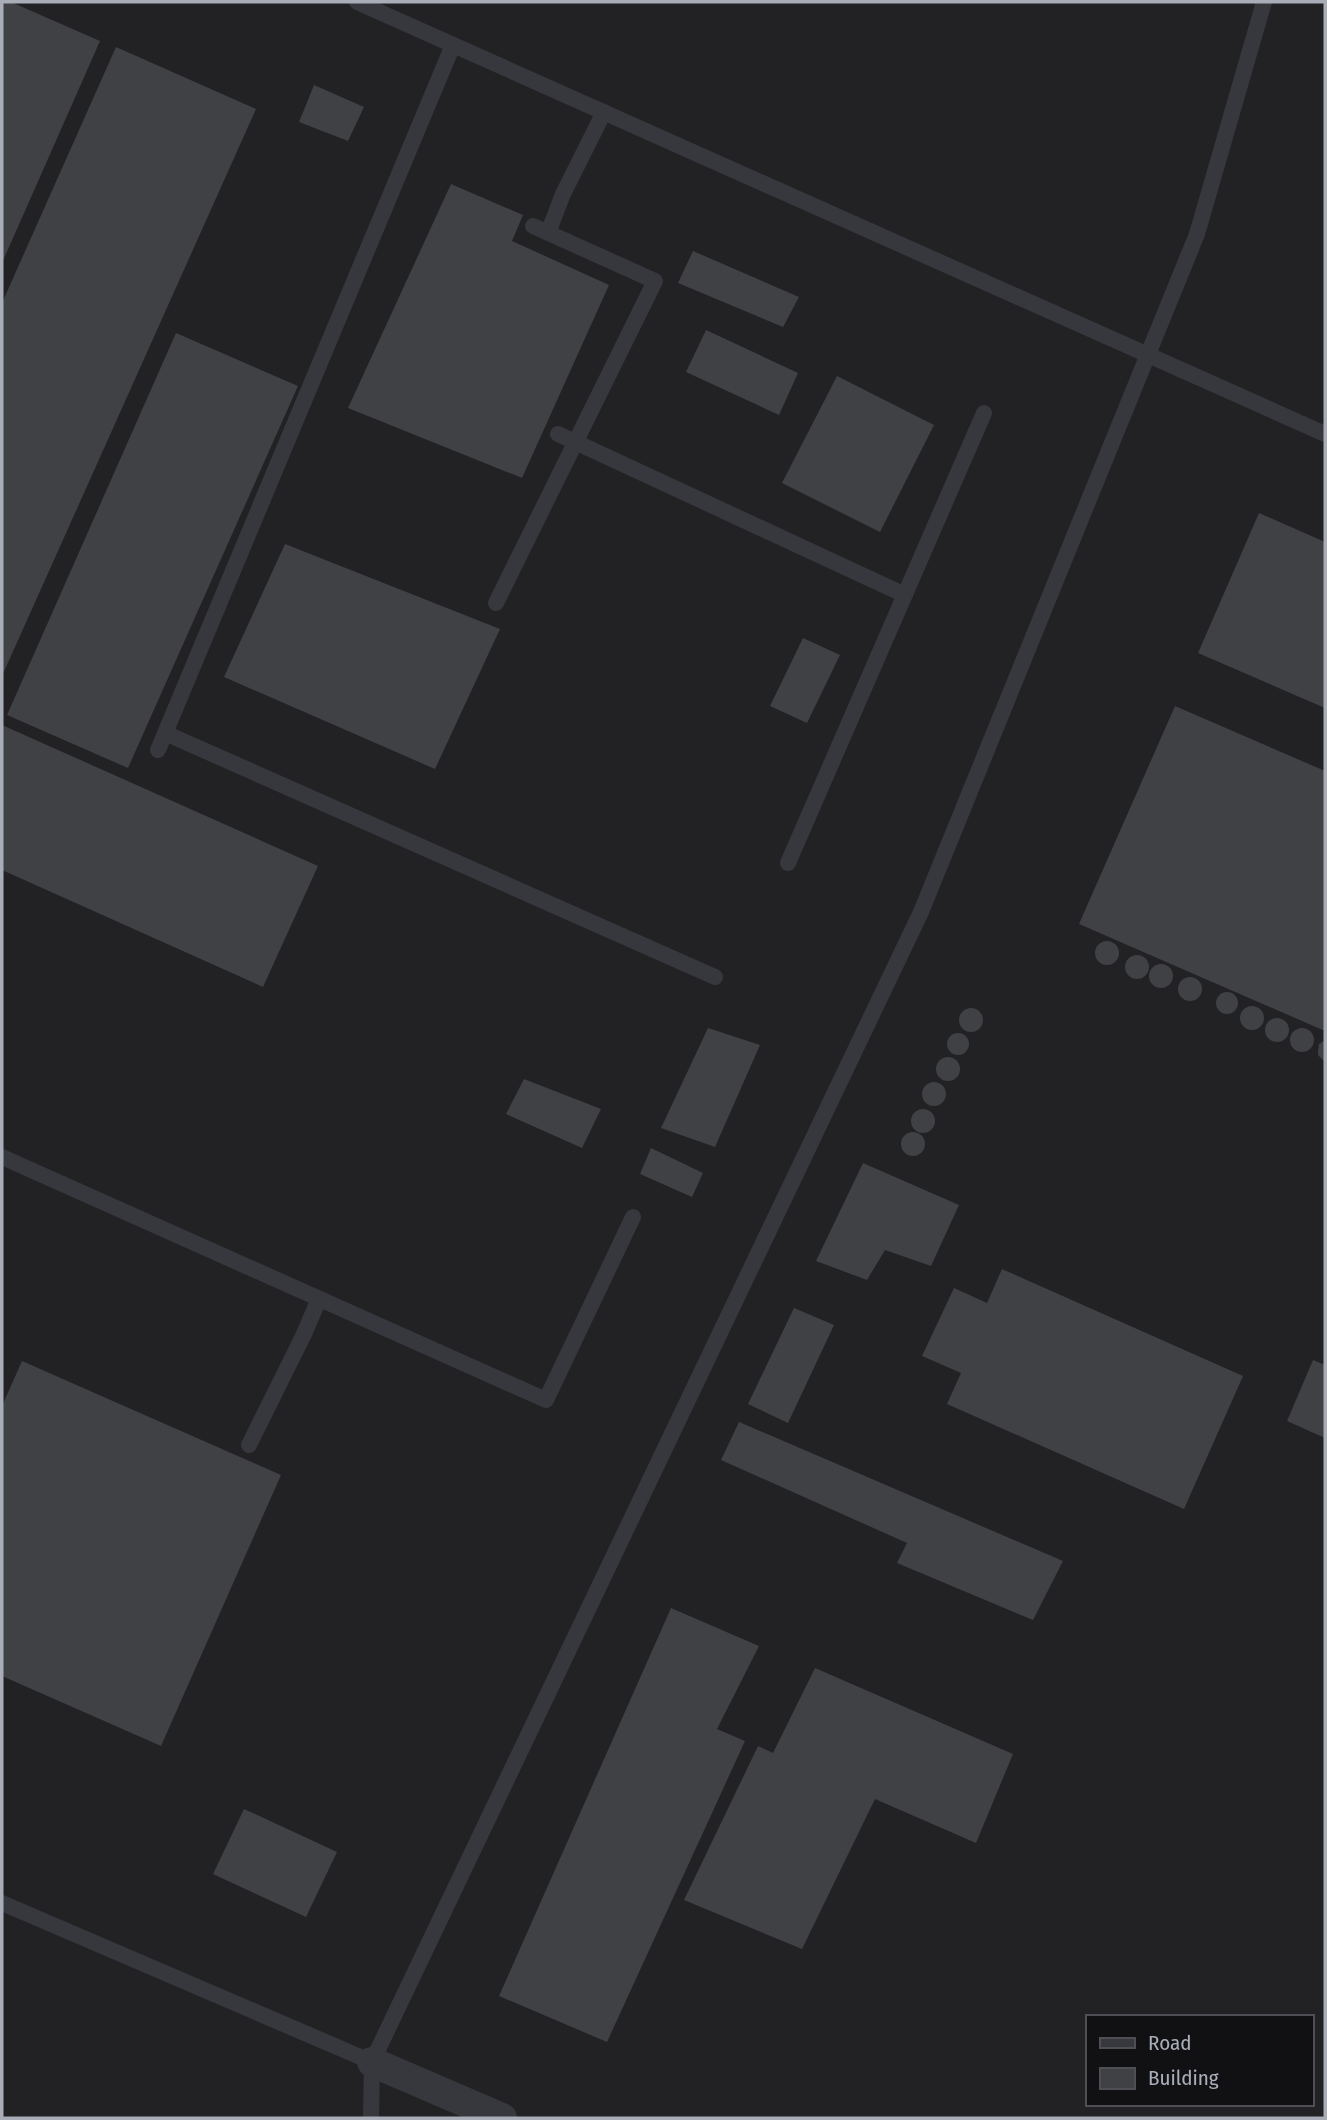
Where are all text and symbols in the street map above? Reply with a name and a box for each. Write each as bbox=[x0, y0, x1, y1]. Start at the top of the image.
legend bbox=[1086, 2015, 1313, 2106]
text: Road bbox=[1148, 2030, 1192, 2056]
text: Building bbox=[1148, 2065, 1219, 2091]

